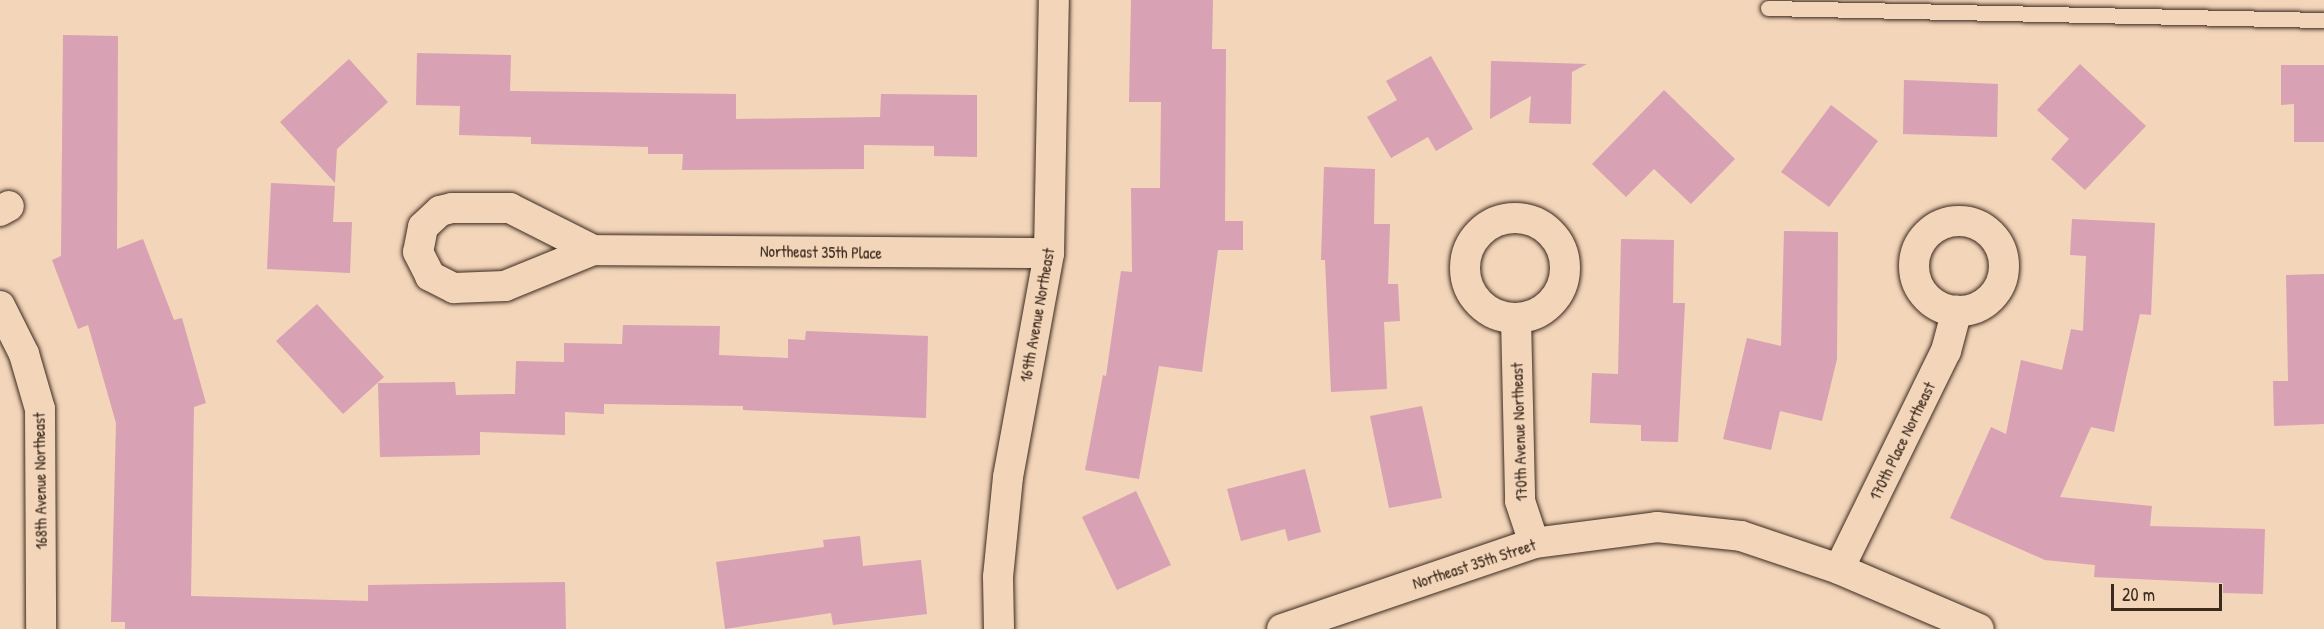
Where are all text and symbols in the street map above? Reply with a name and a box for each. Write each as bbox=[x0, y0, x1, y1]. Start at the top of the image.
street label: Northeast 35th Place bbox=[760, 241, 882, 263]
street label: 169th Avenue Northeast bbox=[1016, 246, 1058, 384]
street label: 170th Avenue Northeast bbox=[1507, 362, 1531, 502]
street label: 170th Place Northeast bbox=[1865, 379, 1939, 503]
street label: 168th Avenue Northeast bbox=[29, 412, 51, 550]
street label: Northeast 35th Street bbox=[1410, 535, 1538, 593]
scale bar bbox=[2114, 572, 2225, 610]
text: 20 m bbox=[2122, 582, 2155, 607]

